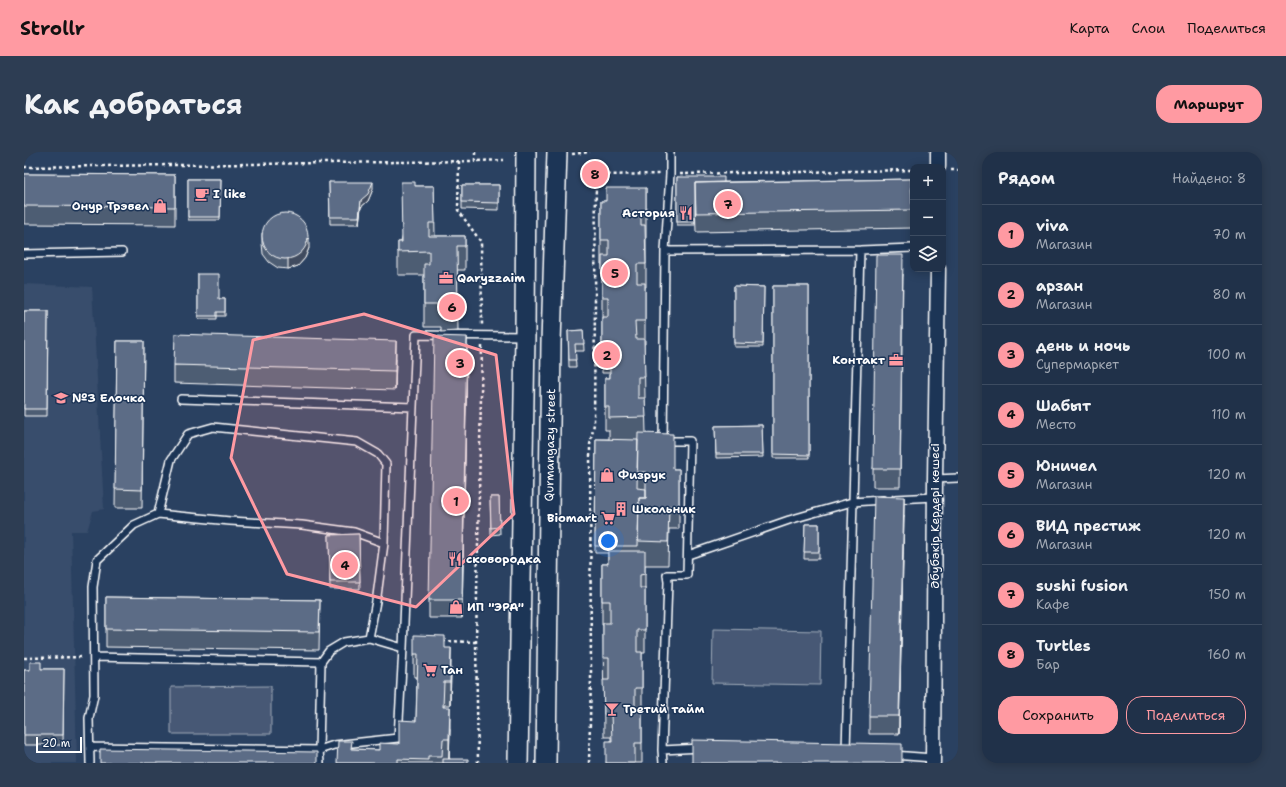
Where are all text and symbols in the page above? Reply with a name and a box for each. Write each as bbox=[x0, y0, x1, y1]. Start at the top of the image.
text: Strollr bbox=[20, 16, 85, 41]
text: Карта bbox=[1069, 19, 1110, 37]
text: Слои bbox=[1132, 19, 1165, 37]
text: Поделиться bbox=[1187, 19, 1266, 37]
text: Как добраться bbox=[24, 85, 243, 123]
button: Маршрут bbox=[1156, 85, 1262, 123]
pin: 8 bbox=[582, 159, 608, 189]
map controls bbox=[910, 164, 946, 272]
button: + bbox=[910, 164, 946, 200]
text: Рядом bbox=[998, 167, 1055, 189]
text: Найдено: 8 bbox=[1172, 170, 1246, 187]
cafe icon: I like bbox=[194, 186, 210, 202]
place label: I like bbox=[213, 186, 246, 202]
pin: 7 bbox=[715, 189, 741, 219]
place label: Онур Трэвел bbox=[72, 198, 150, 214]
shop icon: Онур Трэвел bbox=[152, 198, 168, 214]
button: − bbox=[910, 200, 946, 236]
place label: Астория bbox=[622, 205, 675, 221]
restaurant icon: Астория bbox=[678, 205, 694, 221]
text: viva bbox=[1036, 216, 1068, 236]
text: 1 bbox=[1008, 226, 1014, 243]
text: 70 m bbox=[1212, 226, 1246, 243]
button: layers bbox=[910, 236, 946, 272]
text: Магазин bbox=[1036, 236, 1092, 253]
pin: 5 bbox=[602, 258, 628, 288]
office icon: Qaryzzaim bbox=[438, 270, 454, 286]
place label: Qaryzzaim bbox=[457, 270, 525, 286]
text: арзан bbox=[1036, 276, 1083, 296]
text: 2 bbox=[1006, 286, 1016, 303]
text: 80 m bbox=[1212, 286, 1246, 303]
pin: 6 bbox=[439, 292, 465, 322]
text: Магазин bbox=[1036, 296, 1092, 313]
text: день и ночь bbox=[1036, 336, 1130, 356]
pin: 2 bbox=[594, 340, 620, 370]
text: 3 bbox=[1006, 346, 1016, 363]
text: 100 m bbox=[1207, 346, 1246, 363]
pin: 3 bbox=[447, 348, 473, 378]
place label: Контакт bbox=[832, 352, 886, 368]
office icon: Контакт bbox=[888, 352, 904, 368]
text: Супермаркет bbox=[1036, 356, 1119, 373]
street label: Qurmangazy street bbox=[541, 388, 559, 502]
school or university icon: №3 Елочка bbox=[53, 390, 69, 406]
place label: №3 Елочка bbox=[72, 390, 146, 406]
text: Шабыт bbox=[1036, 396, 1091, 416]
text: 4 bbox=[1006, 406, 1016, 423]
text: 110 m bbox=[1211, 406, 1246, 423]
text: Место bbox=[1036, 416, 1076, 433]
street label: Әбубәкір Кердері көшесі bbox=[927, 443, 943, 589]
text: Юничел bbox=[1036, 456, 1097, 476]
text: 5 bbox=[1007, 466, 1015, 483]
text: 120 m bbox=[1208, 466, 1246, 483]
shop icon: Физрук bbox=[599, 467, 615, 483]
place label: Физрук bbox=[618, 467, 666, 483]
text: Магазин bbox=[1036, 476, 1092, 493]
pin: 1 bbox=[443, 486, 469, 516]
building icon: Школьник bbox=[613, 501, 629, 517]
place label: Школьник bbox=[632, 501, 696, 517]
place label: Biomart bbox=[547, 510, 597, 526]
supermarket icon: Biomart bbox=[600, 510, 616, 526]
text: ВИД престиж bbox=[1036, 516, 1141, 536]
text: 6 bbox=[1006, 526, 1016, 543]
text: 120 m bbox=[1208, 526, 1246, 543]
your location bbox=[598, 531, 618, 551]
text: Магазин bbox=[1036, 536, 1092, 553]
pin: 4 bbox=[332, 550, 358, 580]
restaurant icon: сковородка bbox=[447, 551, 463, 567]
place label: сковородка bbox=[466, 551, 542, 567]
text: sushi fusion bbox=[1036, 576, 1128, 596]
text: 7 bbox=[1006, 586, 1016, 603]
text: 150 m bbox=[1208, 586, 1246, 603]
text: Кафе bbox=[1036, 596, 1070, 613]
shop icon: ИП "ЭРА" bbox=[448, 599, 464, 615]
place label: ИП "ЭРА" bbox=[467, 599, 524, 615]
text: Turtles bbox=[1036, 636, 1091, 656]
text: 8 bbox=[1006, 646, 1016, 663]
text: 160 m bbox=[1208, 646, 1246, 663]
text: Бар bbox=[1036, 656, 1060, 673]
supermarket icon: Тан bbox=[422, 662, 438, 678]
place label: Тан bbox=[441, 662, 463, 678]
button: Сохранить bbox=[998, 696, 1118, 734]
button: Поделиться bbox=[1126, 696, 1246, 734]
bar icon: Третий тайм bbox=[604, 701, 620, 717]
place label: Третий тайм bbox=[623, 701, 704, 717]
scale bar bbox=[36, 735, 82, 754]
text: 20 m bbox=[42, 736, 70, 751]

